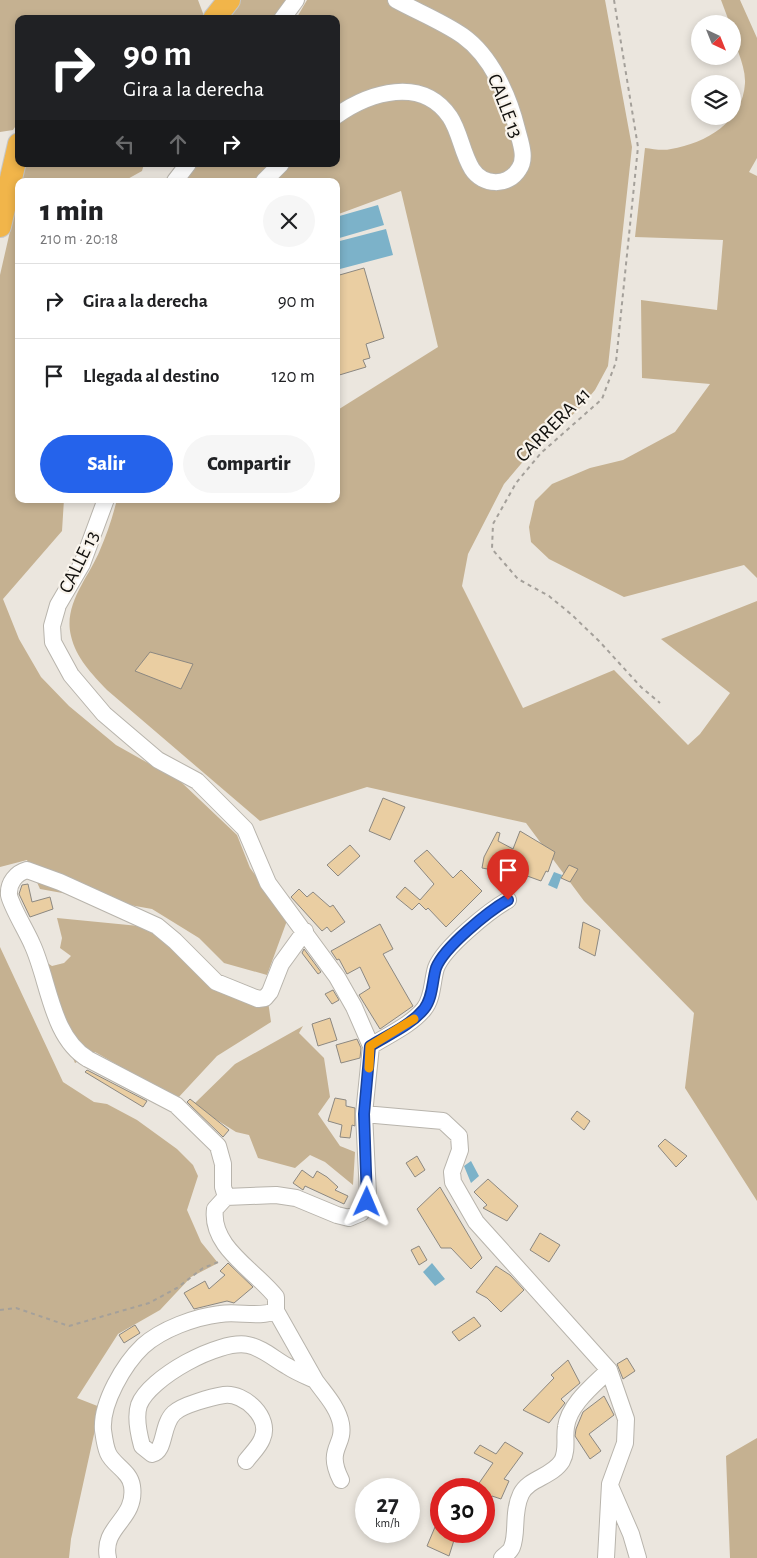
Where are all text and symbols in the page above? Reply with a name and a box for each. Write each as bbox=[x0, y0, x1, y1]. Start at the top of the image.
north arrow bbox=[691, 15, 741, 65]
map controls bbox=[691, 15, 741, 125]
icon: right bbox=[40, 35, 105, 100]
text: 90 m bbox=[123, 37, 192, 72]
street label: CALLE 13 bbox=[484, 71, 526, 141]
button: layers bbox=[691, 75, 741, 125]
text: Gira a la derecha bbox=[123, 78, 264, 100]
icon: left bbox=[111, 130, 139, 158]
icon: ahead bbox=[164, 130, 192, 158]
icon: right bbox=[217, 130, 245, 158]
button: close bbox=[263, 195, 315, 247]
text: 1 min bbox=[40, 196, 104, 226]
text: 210 m · 20:18 bbox=[40, 231, 118, 247]
icon: right bbox=[40, 287, 68, 315]
text: Gira a la derecha bbox=[83, 292, 208, 311]
text: 90 m bbox=[278, 292, 315, 311]
icon: arrive bbox=[40, 362, 68, 390]
text: Llegada al destino bbox=[83, 367, 220, 386]
text: 120 m bbox=[271, 367, 315, 386]
street label: CARRERA 41 bbox=[512, 384, 594, 466]
button: Salir bbox=[40, 435, 173, 493]
button: Compartir bbox=[183, 435, 315, 493]
street label: CALLE 13 bbox=[55, 528, 103, 596]
pin bbox=[487, 849, 529, 900]
icon: arrive bbox=[494, 856, 522, 884]
position arrow bbox=[340, 1175, 392, 1227]
speed limit sign: 30 bbox=[430, 1478, 495, 1543]
text: 27 bbox=[376, 1492, 399, 1517]
text: km/h bbox=[375, 1517, 400, 1529]

